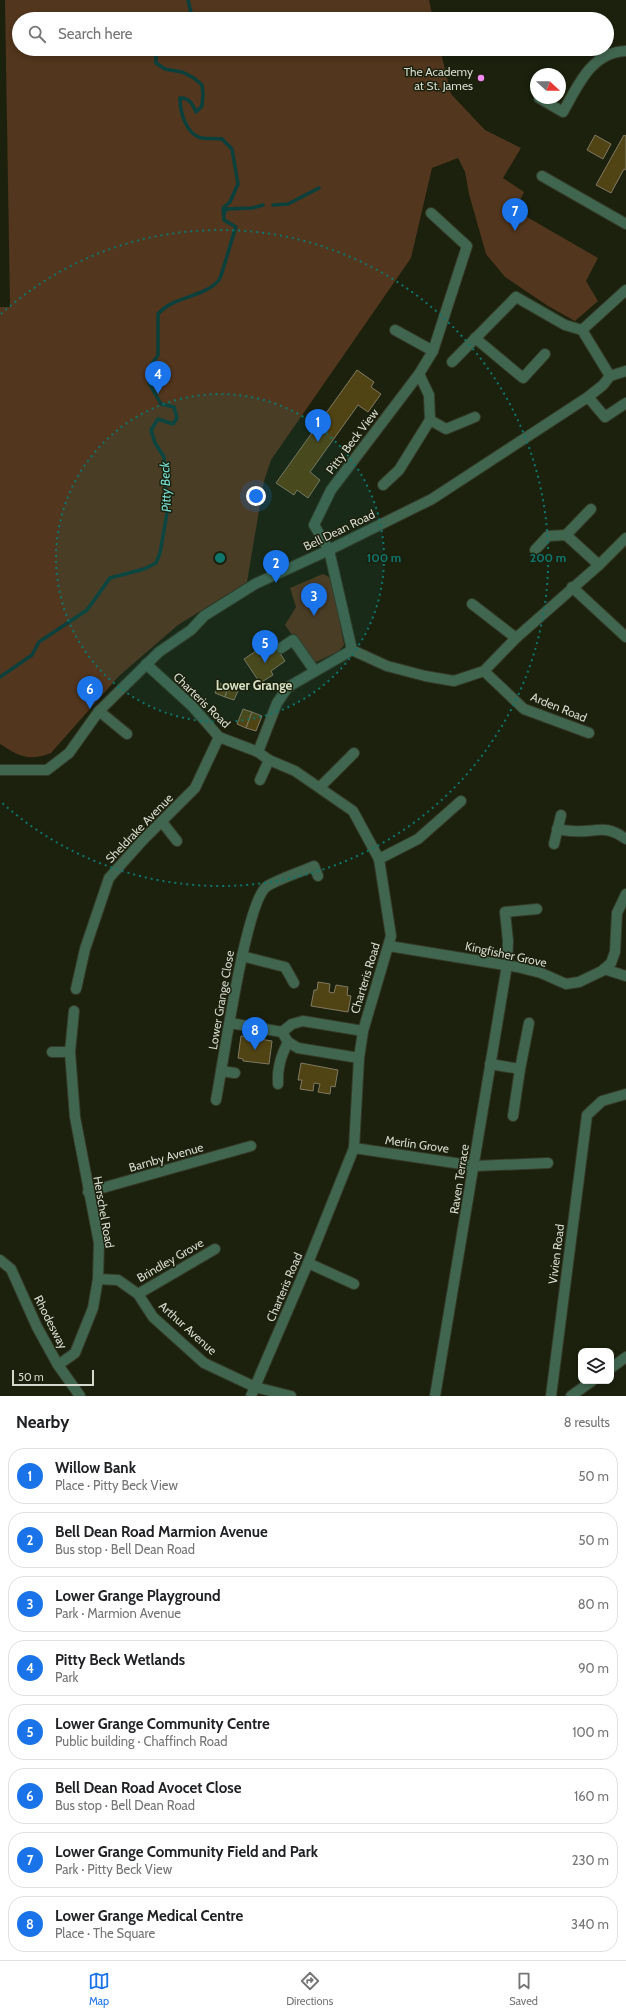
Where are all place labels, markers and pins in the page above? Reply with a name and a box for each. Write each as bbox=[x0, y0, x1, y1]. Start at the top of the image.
place label: The Academy at St. James bbox=[404, 64, 473, 93]
marker: The Academy at St. James bbox=[476, 73, 486, 83]
pin: 7 bbox=[502, 198, 528, 231]
pin: 4 bbox=[145, 361, 171, 394]
pin: 1 bbox=[305, 409, 331, 442]
pin: 2 bbox=[263, 550, 289, 583]
centre of rings bbox=[213, 551, 227, 565]
pin: 3 bbox=[301, 583, 327, 616]
pin: 5 bbox=[252, 630, 278, 663]
pin: 6 bbox=[77, 676, 103, 709]
pin: 8 bbox=[242, 1017, 268, 1050]

